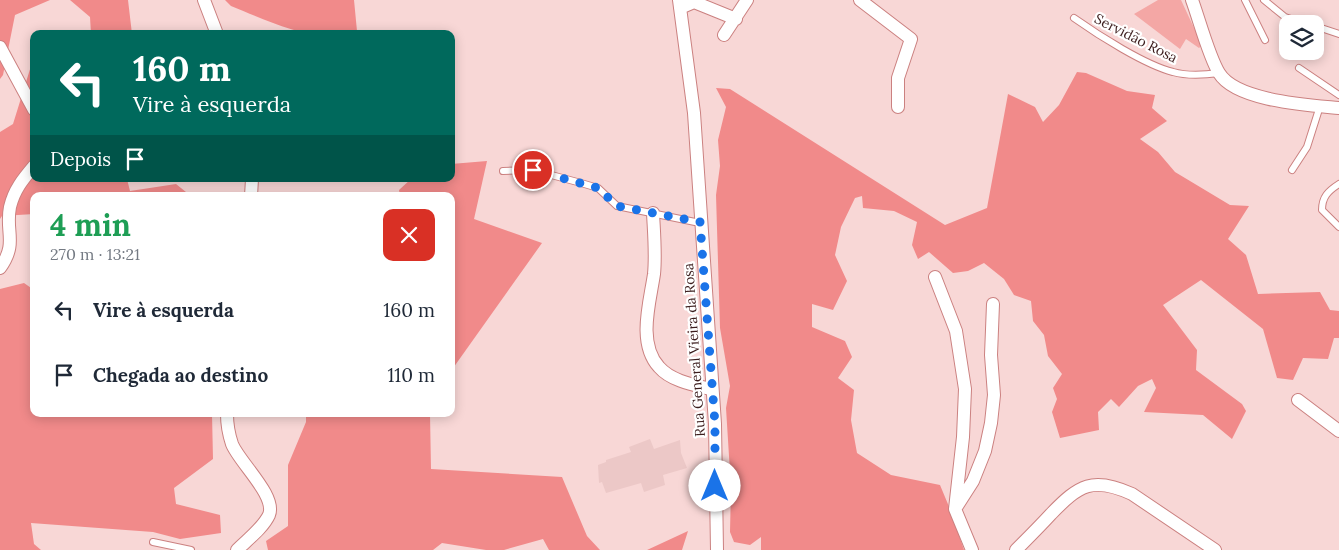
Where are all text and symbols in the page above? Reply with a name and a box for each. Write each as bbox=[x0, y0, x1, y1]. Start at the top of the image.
street label: Servidão Rosa bbox=[1091, 9, 1181, 67]
map controls bbox=[1279, 15, 1324, 60]
button: layers bbox=[1279, 15, 1324, 60]
text: 160 m bbox=[133, 46, 231, 91]
icon: left bbox=[50, 50, 115, 115]
text: Vire à esquerda bbox=[133, 90, 291, 118]
icon: arrive bbox=[121, 145, 149, 173]
text: Depois bbox=[50, 147, 111, 171]
pin bbox=[512, 149, 554, 191]
icon: arrive bbox=[519, 156, 547, 184]
text: 4 min bbox=[50, 206, 131, 244]
button: close bbox=[383, 209, 435, 261]
text: 270 m · 13:21 bbox=[50, 244, 140, 264]
street label: Rua General Vieira da Rosa bbox=[679, 262, 709, 438]
icon: left bbox=[50, 296, 78, 324]
text: Vire à esquerda bbox=[93, 298, 234, 322]
text: 160 m bbox=[383, 298, 435, 322]
icon: arrive bbox=[50, 361, 78, 389]
text: Chegada ao destino bbox=[93, 363, 268, 387]
text: 110 m bbox=[387, 363, 435, 387]
position arrow bbox=[688, 459, 740, 511]

